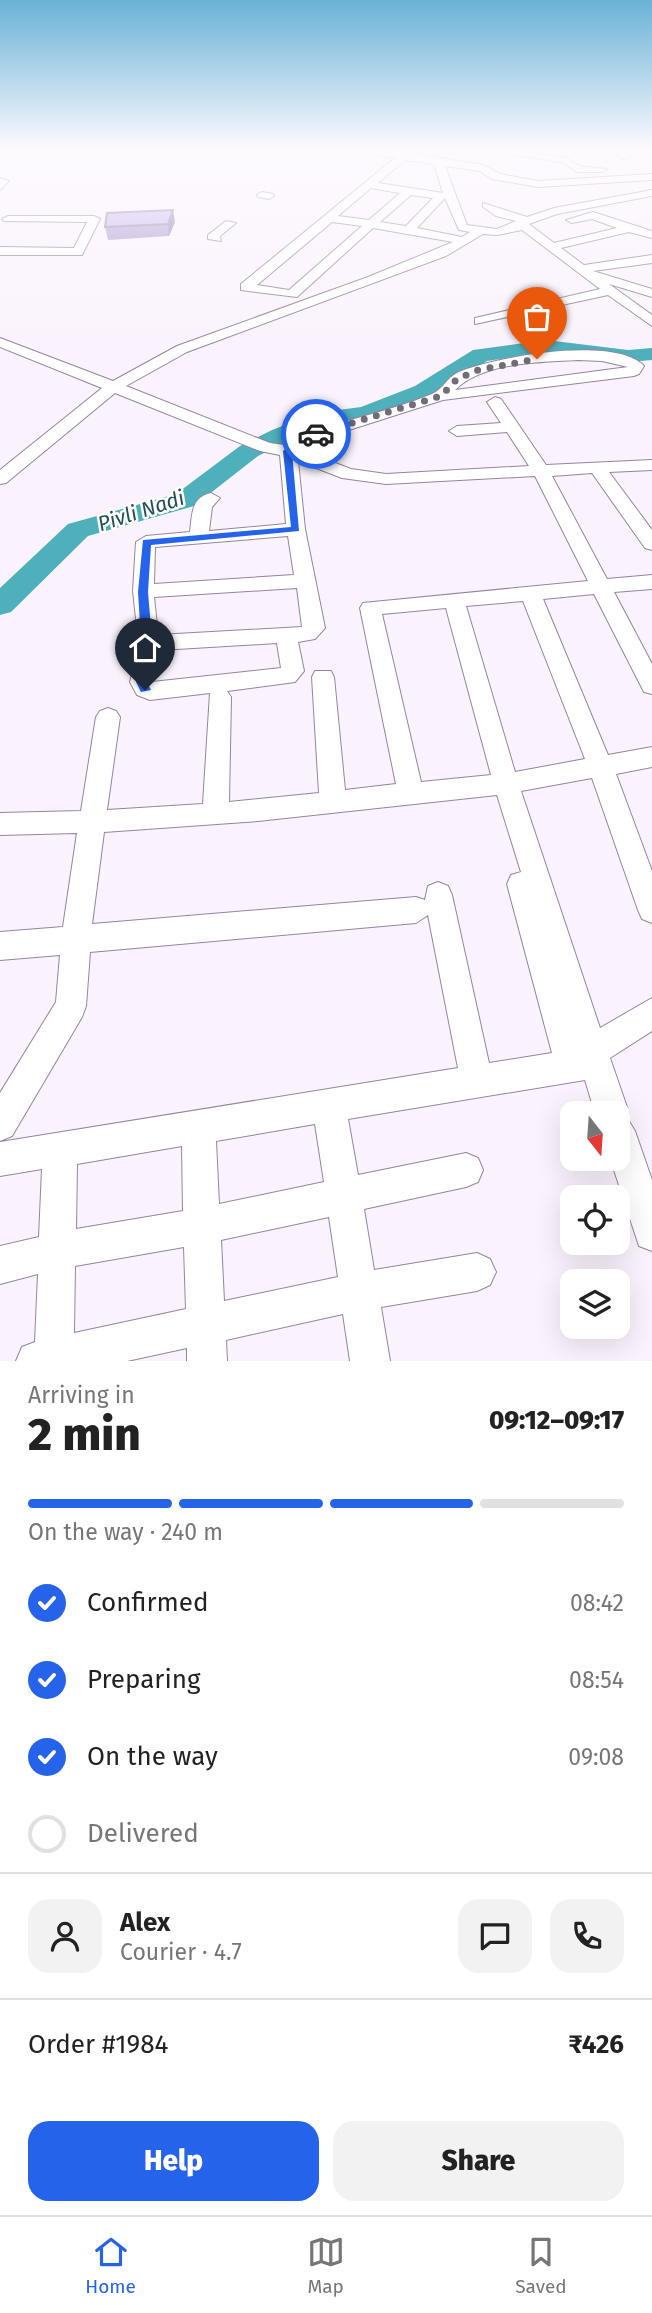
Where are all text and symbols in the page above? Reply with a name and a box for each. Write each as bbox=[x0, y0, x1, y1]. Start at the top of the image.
pin bbox=[507, 287, 567, 359]
icon: bag bbox=[518, 298, 556, 336]
courier bbox=[281, 399, 351, 469]
icon: car bbox=[297, 415, 335, 453]
water label: Pivli Nadi bbox=[94, 485, 188, 537]
pin bbox=[115, 618, 175, 690]
icon: home bbox=[126, 629, 164, 667]
north arrow bbox=[560, 1101, 630, 1171]
map controls bbox=[560, 1101, 630, 1339]
button: locate bbox=[560, 1185, 630, 1255]
button: layers bbox=[560, 1269, 630, 1339]
text: Arriving in bbox=[28, 1381, 135, 1409]
text: 09:12–09:17 bbox=[489, 1405, 624, 1436]
text: 2 min bbox=[28, 1407, 141, 1462]
text: On the way · 240 m bbox=[28, 1518, 223, 1546]
icon: check bbox=[28, 1584, 66, 1622]
text: Confirmed bbox=[87, 1587, 208, 1618]
text: 08:42 bbox=[570, 1589, 624, 1617]
icon: check bbox=[28, 1661, 66, 1699]
text: Preparing bbox=[87, 1664, 200, 1695]
text: 08:54 bbox=[569, 1666, 624, 1694]
icon: check bbox=[28, 1738, 66, 1776]
text: On the way bbox=[87, 1741, 218, 1772]
text: 09:08 bbox=[568, 1743, 624, 1771]
text: Delivered bbox=[87, 1818, 199, 1849]
button: person bbox=[28, 1899, 102, 1973]
button: chat bbox=[458, 1899, 532, 1973]
button: phone bbox=[550, 1899, 624, 1973]
text: Alex bbox=[120, 1907, 170, 1938]
text: Courier · 4.7 bbox=[120, 1938, 242, 1966]
text: Order #1984 bbox=[28, 2029, 168, 2060]
text: ₹426 bbox=[568, 2029, 624, 2060]
button: Help bbox=[28, 2121, 319, 2201]
button: Share bbox=[333, 2121, 624, 2201]
tab: Home bbox=[85, 2233, 136, 2298]
tab: Map bbox=[307, 2233, 345, 2298]
tab: Saved bbox=[515, 2233, 567, 2298]

